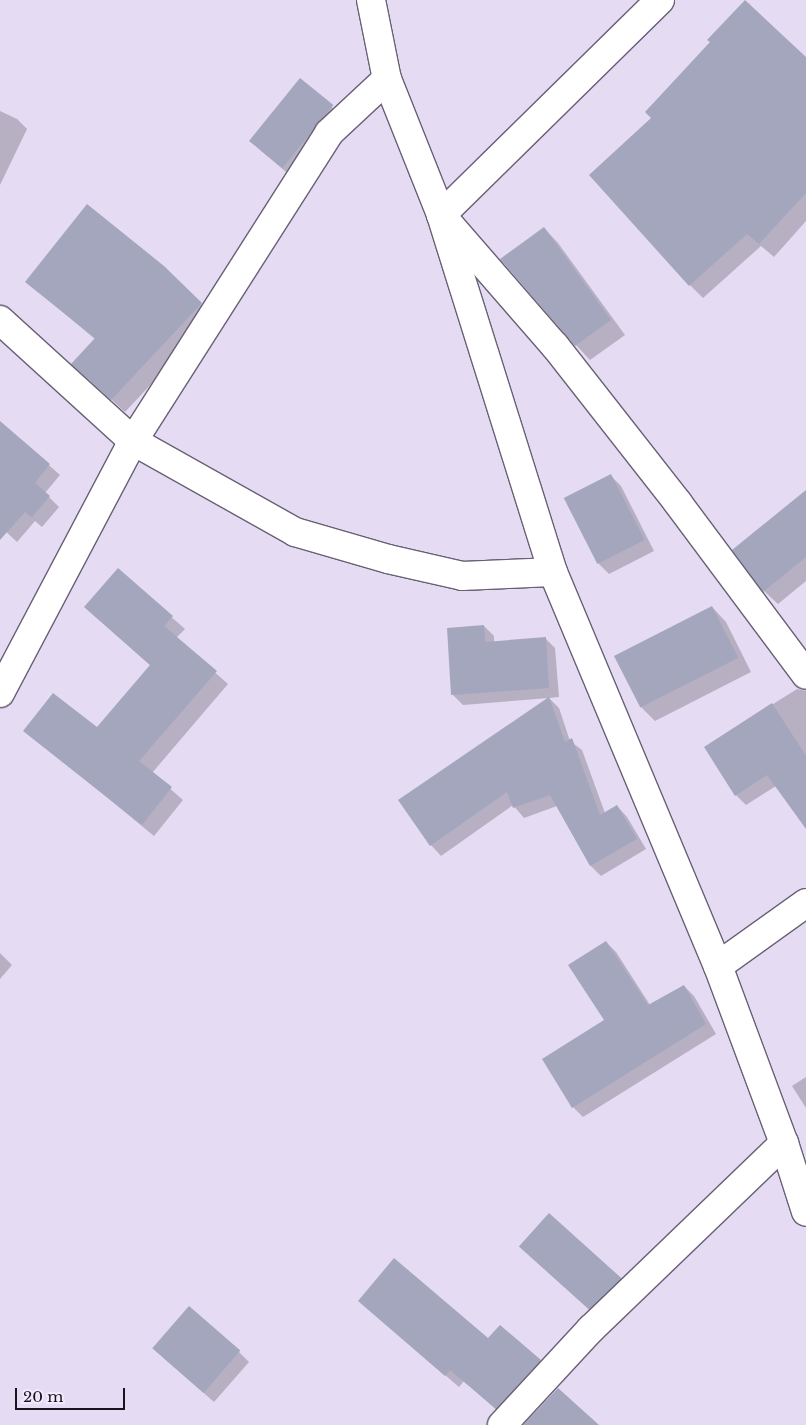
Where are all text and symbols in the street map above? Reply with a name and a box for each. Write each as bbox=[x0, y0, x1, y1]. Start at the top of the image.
scale bar bbox=[18, 1378, 128, 1410]
text: 20 m bbox=[23, 1387, 63, 1406]

